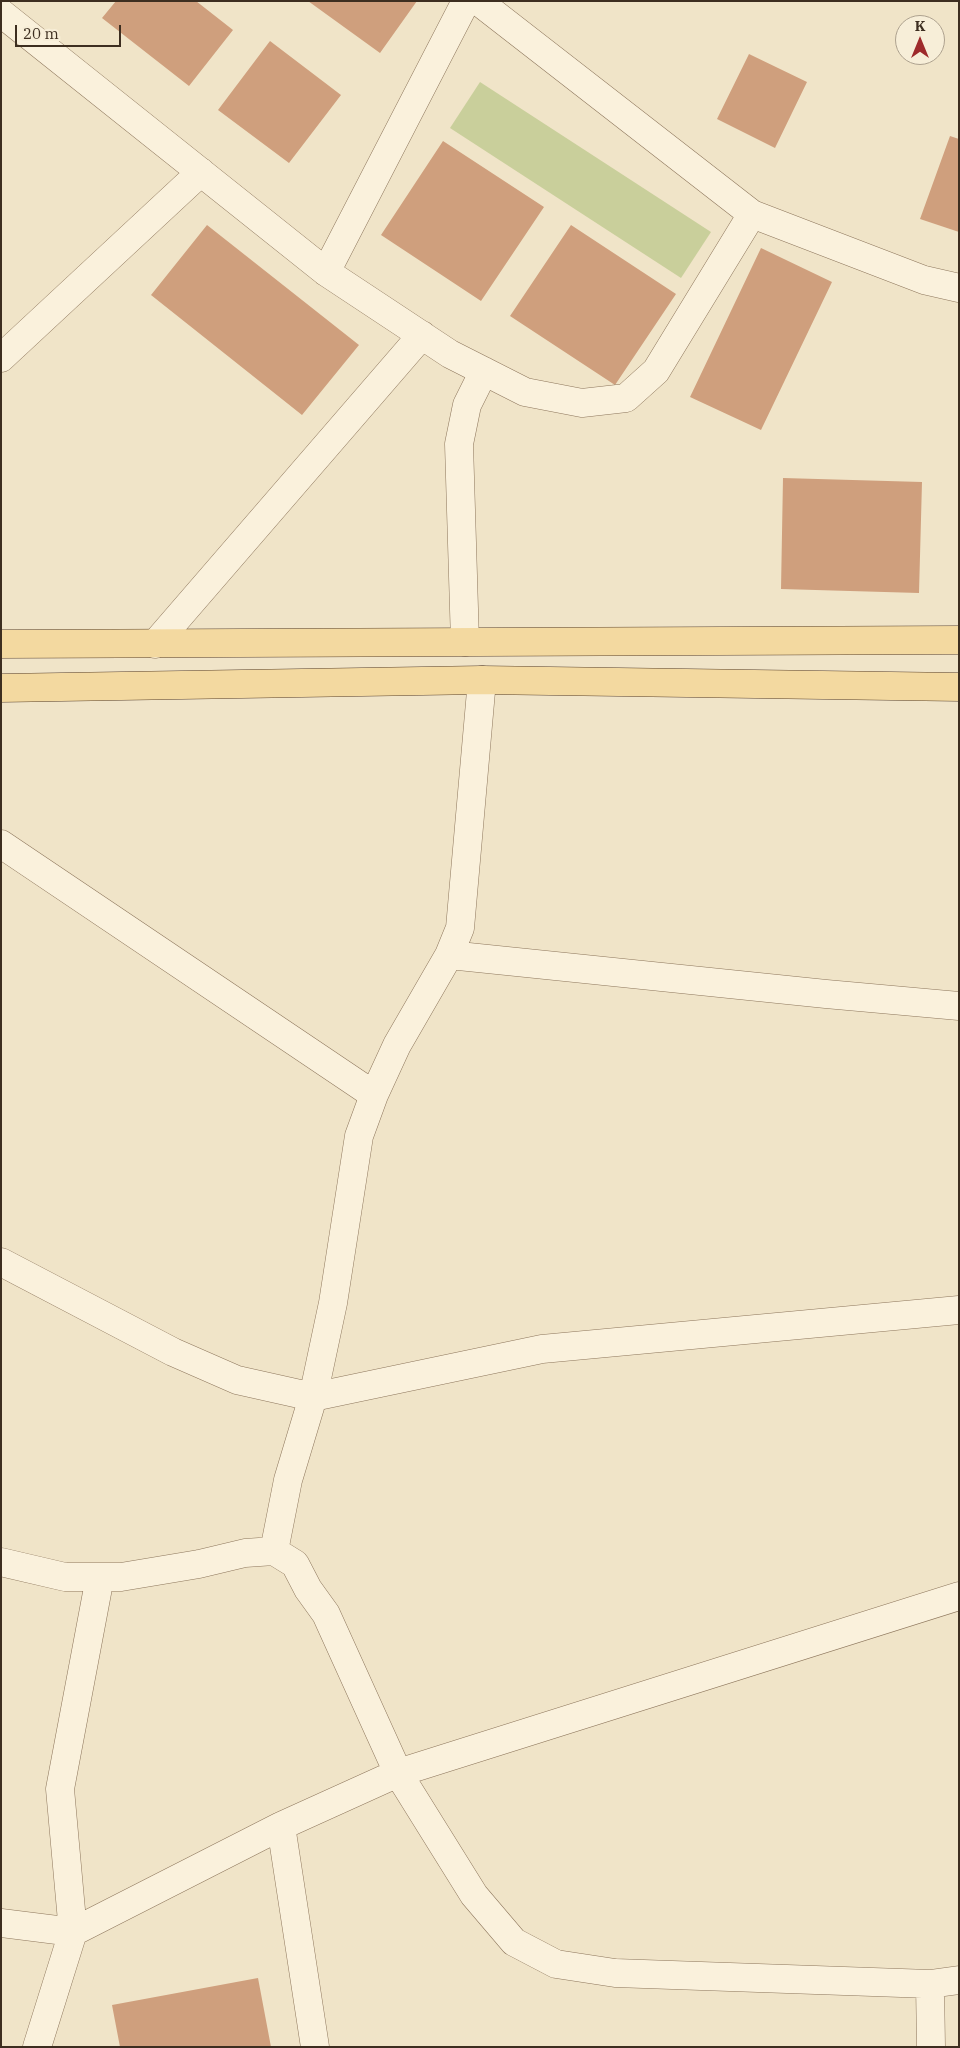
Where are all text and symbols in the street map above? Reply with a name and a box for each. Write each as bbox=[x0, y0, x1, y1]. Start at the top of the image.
scale bar bbox=[18, 15, 124, 47]
north arrow bbox=[895, 15, 945, 65]
text: K bbox=[915, 17, 925, 35]
text: 20 m bbox=[23, 24, 59, 43]

